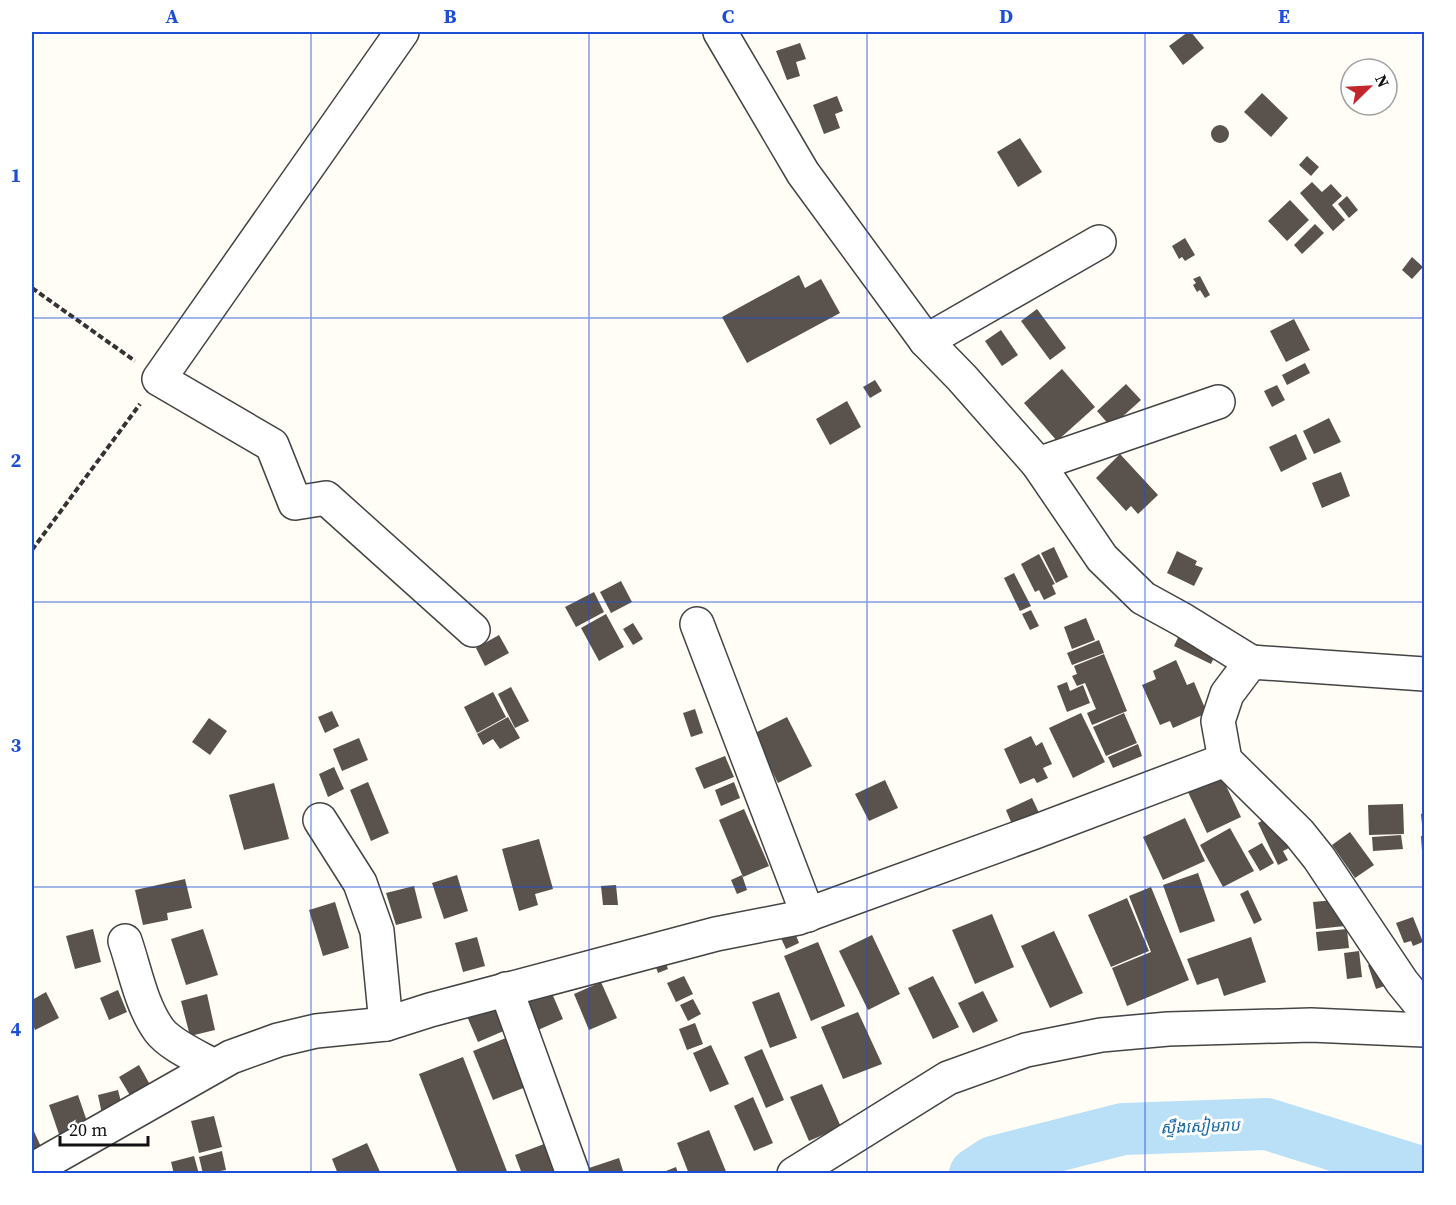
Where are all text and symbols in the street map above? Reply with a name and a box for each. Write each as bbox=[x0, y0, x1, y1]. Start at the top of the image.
text: A bbox=[165, 2, 179, 30]
text: B bbox=[443, 2, 457, 30]
text: C bbox=[722, 2, 734, 30]
text: D bbox=[999, 2, 1013, 30]
text: E bbox=[1278, 2, 1290, 30]
north arrow bbox=[1339, 57, 1399, 117]
text: N bbox=[1370, 71, 1395, 91]
text: 1 bbox=[11, 161, 21, 189]
text: 2 bbox=[11, 446, 22, 474]
text: 3 bbox=[11, 731, 22, 759]
text: 4 bbox=[11, 1015, 22, 1043]
scale bar bbox=[60, 1109, 148, 1147]
water label: ស្ទឹងសៀមរាប bbox=[1160, 1114, 1242, 1138]
text: 20 m bbox=[69, 1117, 107, 1142]

